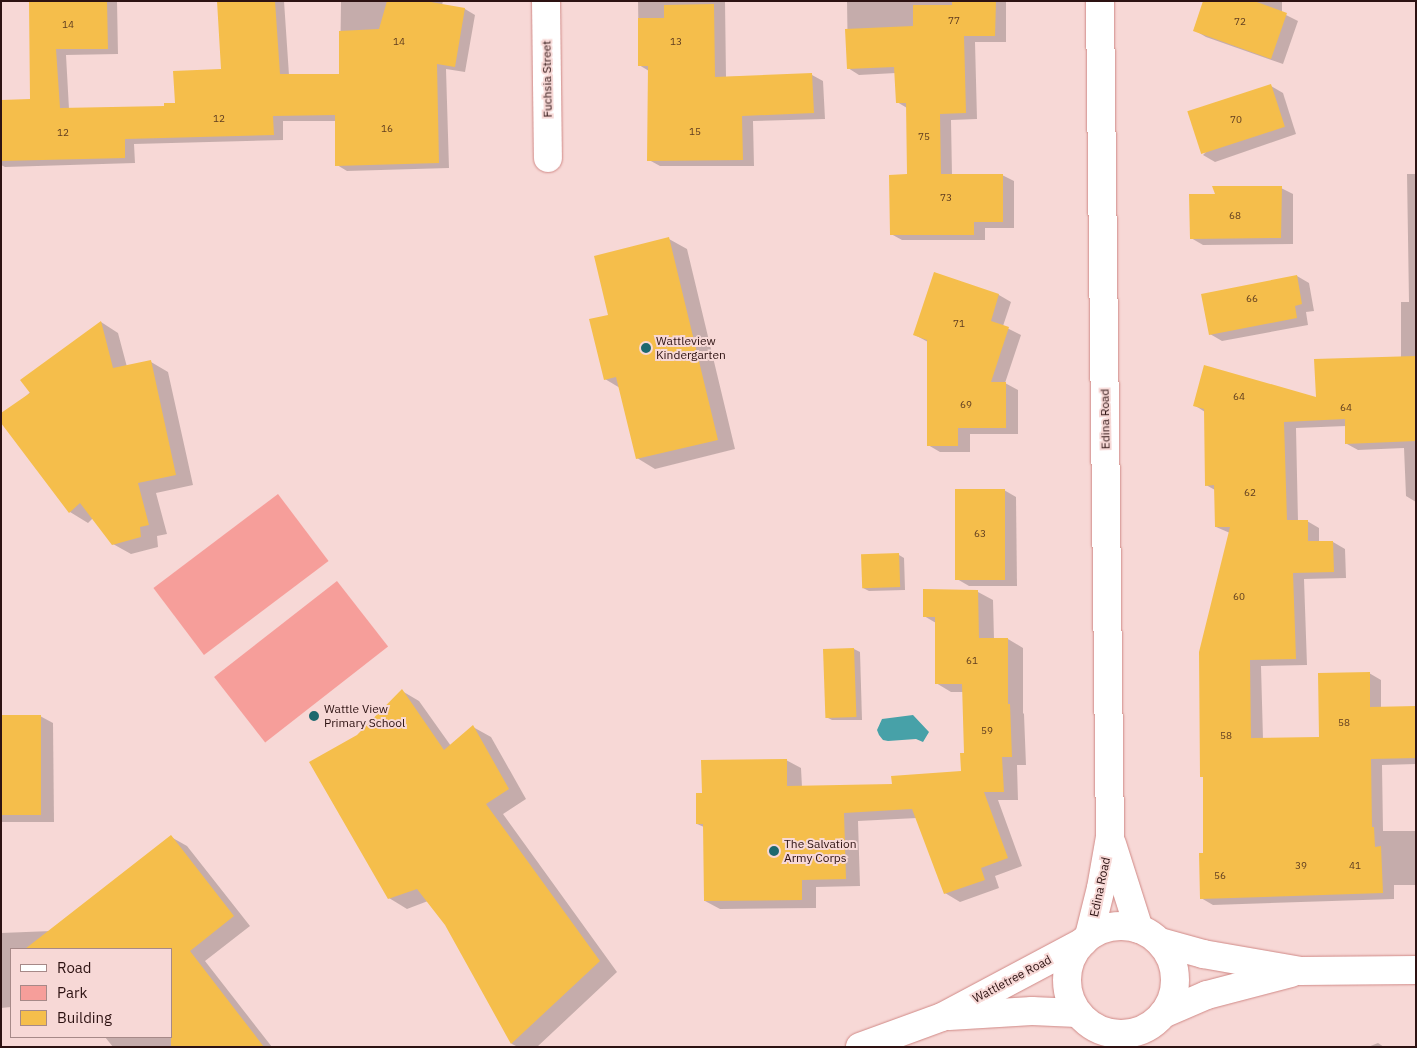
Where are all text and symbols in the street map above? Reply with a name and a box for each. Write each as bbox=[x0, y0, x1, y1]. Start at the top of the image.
house number: 77 bbox=[948, 15, 960, 27]
house number: 72 bbox=[1234, 16, 1246, 28]
house number: 14 bbox=[62, 19, 74, 31]
house number: 14 bbox=[393, 36, 405, 48]
house number: 13 bbox=[670, 36, 682, 48]
street label: Fuchsia Street bbox=[539, 40, 555, 118]
house number: 12 bbox=[213, 113, 225, 125]
house number: 70 bbox=[1230, 114, 1242, 126]
house number: 16 bbox=[381, 123, 393, 135]
house number: 15 bbox=[689, 126, 701, 138]
house number: 12 bbox=[57, 127, 69, 139]
house number: 75 bbox=[918, 131, 930, 143]
house number: 73 bbox=[940, 192, 952, 204]
house number: 68 bbox=[1229, 210, 1241, 222]
house number: 66 bbox=[1246, 293, 1258, 305]
house number: 71 bbox=[953, 318, 965, 330]
place label: Wattleview Kindergarten bbox=[656, 334, 726, 362]
marker: Wattleview Kindergarten bbox=[640, 342, 652, 354]
street label: Edina Road bbox=[1097, 389, 1113, 449]
house number: 64 bbox=[1233, 391, 1245, 403]
house number: 69 bbox=[960, 399, 972, 411]
house number: 64 bbox=[1340, 402, 1352, 414]
house number: 62 bbox=[1244, 487, 1256, 499]
house number: 63 bbox=[974, 528, 986, 540]
house number: 60 bbox=[1233, 591, 1245, 603]
house number: 61 bbox=[966, 655, 978, 667]
place label: Wattle View Primary School bbox=[324, 702, 405, 730]
marker: Wattle View Primary School bbox=[308, 710, 320, 722]
house number: 58 bbox=[1338, 717, 1350, 729]
house number: 59 bbox=[981, 725, 993, 737]
house number: 58 bbox=[1220, 730, 1232, 742]
place label: The Salvation Army Corps bbox=[784, 837, 857, 865]
marker: The Salvation Army Corps bbox=[768, 845, 780, 857]
street label: Edina Road bbox=[1087, 856, 1113, 918]
house number: 39 bbox=[1295, 860, 1307, 872]
house number: 41 bbox=[1349, 860, 1361, 872]
house number: 56 bbox=[1214, 870, 1226, 882]
legend bbox=[10, 948, 172, 1038]
street label: Wattletree Road bbox=[970, 952, 1054, 1006]
text: Road bbox=[57, 958, 92, 977]
text: Park bbox=[57, 983, 87, 1002]
text: Building bbox=[57, 1008, 112, 1027]

